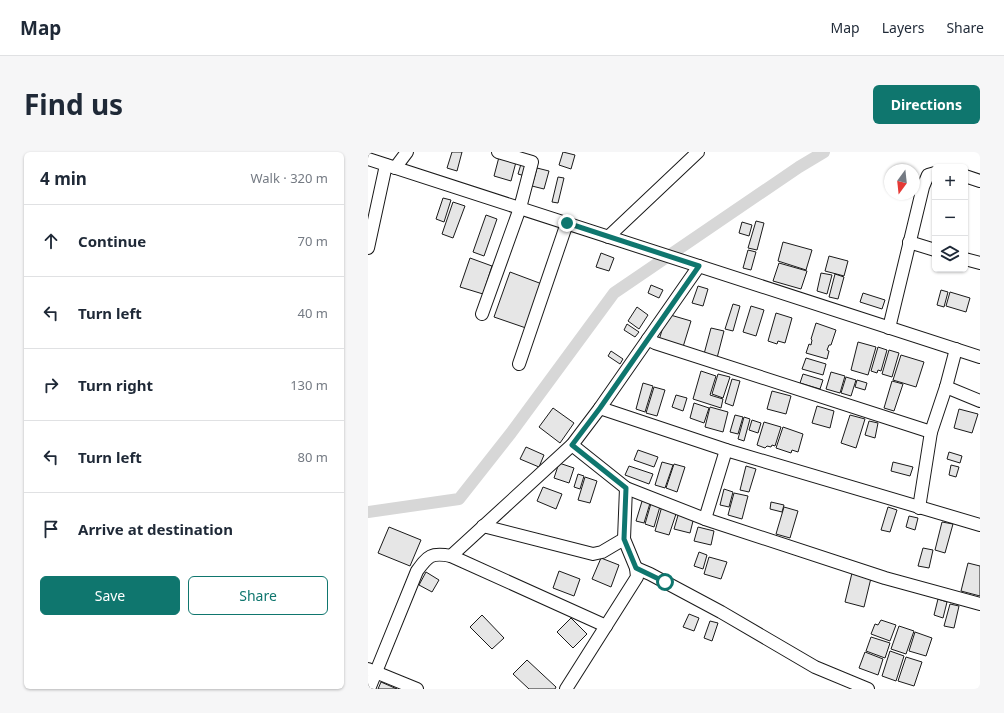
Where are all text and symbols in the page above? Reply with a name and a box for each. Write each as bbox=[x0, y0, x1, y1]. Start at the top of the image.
text: Map bbox=[20, 15, 61, 41]
text: Map bbox=[831, 18, 860, 37]
text: Layers bbox=[882, 18, 924, 37]
text: Share bbox=[946, 18, 984, 37]
text: Find us bbox=[24, 85, 123, 123]
button: Directions bbox=[873, 85, 980, 124]
north arrow bbox=[884, 164, 920, 200]
map controls bbox=[932, 164, 968, 272]
button: + bbox=[932, 164, 968, 200]
text: 4 min bbox=[40, 167, 87, 190]
text: Walk · 320 m bbox=[250, 169, 328, 187]
button: − bbox=[932, 200, 968, 236]
route end bbox=[558, 214, 576, 232]
icon: ahead bbox=[40, 230, 62, 252]
text: Continue bbox=[78, 231, 146, 251]
text: 70 m bbox=[298, 232, 328, 250]
button: layers bbox=[932, 236, 968, 272]
icon: left bbox=[40, 302, 62, 324]
text: Turn left bbox=[78, 303, 142, 323]
text: 40 m bbox=[298, 304, 328, 322]
icon: right bbox=[40, 374, 62, 396]
text: Turn right bbox=[78, 375, 153, 395]
text: 130 m bbox=[290, 376, 328, 394]
icon: left bbox=[40, 446, 62, 468]
text: Turn left bbox=[78, 447, 142, 467]
text: 80 m bbox=[298, 448, 328, 466]
icon: arrive bbox=[40, 518, 62, 540]
text: Arrive at destination bbox=[78, 519, 233, 539]
route start bbox=[656, 573, 674, 591]
button: Save bbox=[40, 576, 180, 615]
button: Share bbox=[188, 576, 328, 615]

